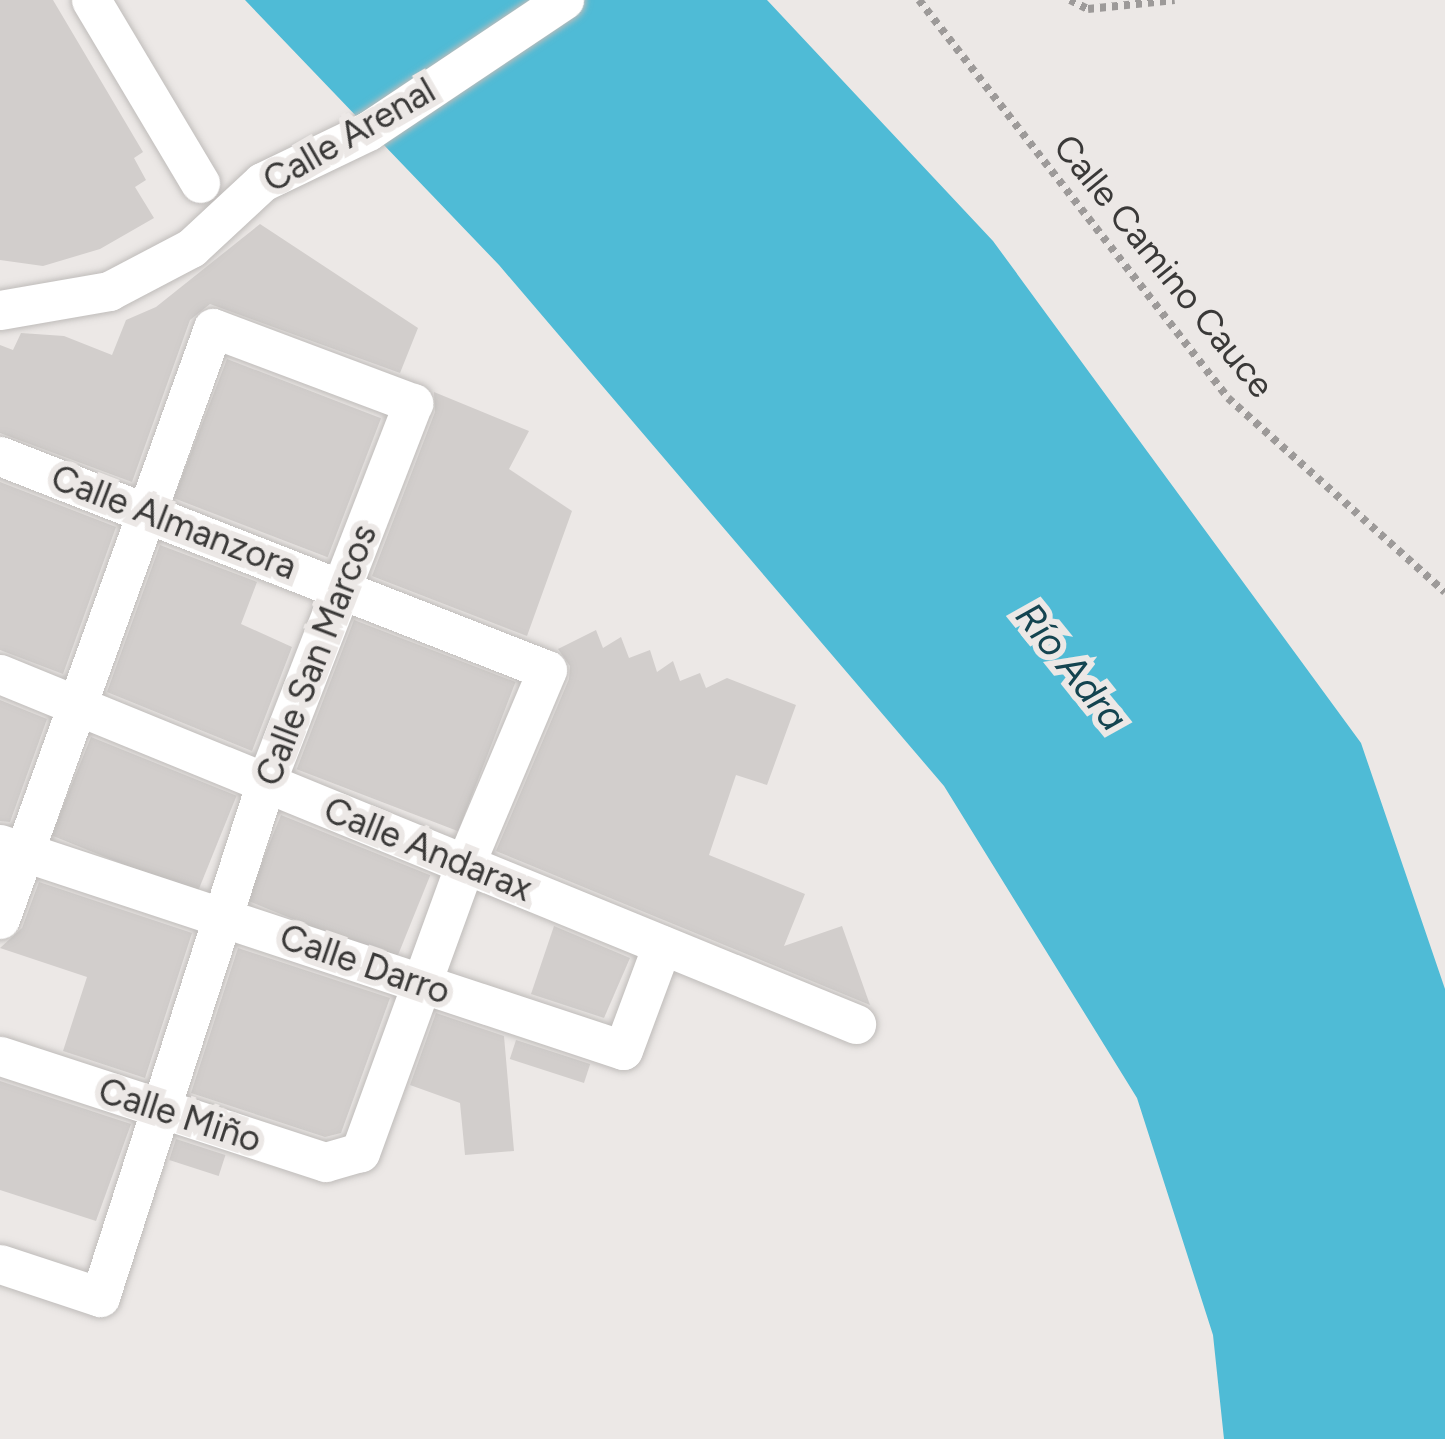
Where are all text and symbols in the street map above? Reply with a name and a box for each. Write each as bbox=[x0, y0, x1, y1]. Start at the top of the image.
street label: Calle Arenal bbox=[255, 68, 443, 202]
street label: Calle Camino Cauce bbox=[1045, 126, 1283, 406]
street label: Calle Almanzora bbox=[45, 455, 303, 589]
street label: Calle San Marcos bbox=[246, 518, 386, 792]
water label: Río Adra bbox=[1005, 594, 1137, 740]
street label: Calle Andarax bbox=[318, 788, 538, 910]
street label: Calle Darro bbox=[274, 915, 456, 1013]
street label: Calle Miño bbox=[93, 1068, 267, 1162]

